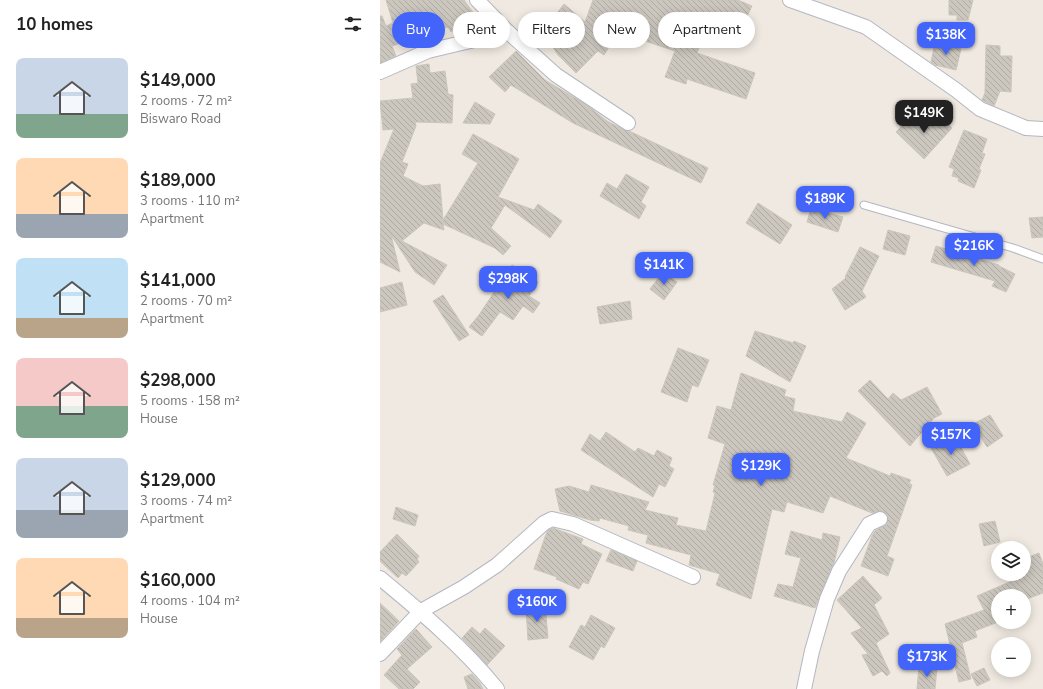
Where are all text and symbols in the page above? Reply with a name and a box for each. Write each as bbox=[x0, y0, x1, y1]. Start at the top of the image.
chip: Buy bbox=[392, 12, 445, 48]
chip: Rent bbox=[453, 12, 510, 48]
chip: Filters bbox=[518, 12, 585, 48]
chip: New bbox=[593, 12, 650, 48]
chip: Apartment bbox=[658, 12, 755, 48]
text: 10 homes bbox=[16, 13, 93, 36]
icon: filters bbox=[342, 13, 364, 35]
pin: $138K bbox=[918, 22, 974, 56]
text: $138K bbox=[926, 26, 966, 44]
text: $149,000 bbox=[140, 69, 216, 92]
icon: home bbox=[48, 74, 96, 122]
text: 2 rooms · 72 m² bbox=[140, 92, 232, 110]
pin: $149K bbox=[896, 100, 952, 134]
text: $149K bbox=[904, 104, 944, 122]
text: Biswaro Road bbox=[140, 110, 221, 128]
text: $189,000 bbox=[140, 169, 216, 192]
icon: home bbox=[48, 174, 96, 222]
pin: $189K bbox=[797, 186, 853, 220]
text: $189K bbox=[805, 190, 845, 208]
text: 3 rooms · 110 m² bbox=[140, 192, 240, 210]
text: Apartment bbox=[140, 210, 203, 228]
pin: $216K bbox=[946, 233, 1002, 267]
text: $216K bbox=[954, 237, 994, 255]
pin: $141K bbox=[636, 252, 692, 286]
text: $141K bbox=[644, 256, 684, 274]
pin: $298K bbox=[480, 266, 536, 300]
text: $141,000 bbox=[140, 269, 216, 292]
text: $298K bbox=[488, 270, 528, 288]
icon: home bbox=[48, 274, 96, 322]
text: 2 rooms · 70 m² bbox=[140, 292, 232, 310]
text: Apartment bbox=[140, 310, 203, 328]
text: $298,000 bbox=[140, 369, 216, 392]
icon: home bbox=[48, 374, 96, 422]
text: 5 rooms · 158 m² bbox=[140, 392, 240, 410]
text: House bbox=[140, 410, 178, 428]
pin: $157K bbox=[923, 422, 979, 456]
text: $157K bbox=[931, 426, 971, 444]
pin: $129K bbox=[733, 453, 789, 487]
text: $129K bbox=[741, 457, 781, 475]
text: $129,000 bbox=[140, 469, 216, 492]
icon: home bbox=[48, 474, 96, 522]
text: 3 rooms · 74 m² bbox=[140, 492, 232, 510]
text: Apartment bbox=[140, 510, 203, 528]
map controls bbox=[991, 541, 1031, 677]
button: layers bbox=[991, 541, 1031, 581]
text: $160,000 bbox=[140, 569, 216, 592]
icon: home bbox=[48, 574, 96, 622]
pin: $160K bbox=[509, 589, 565, 623]
button: + bbox=[991, 589, 1031, 629]
text: 4 rooms · 104 m² bbox=[140, 592, 240, 610]
text: $160K bbox=[517, 593, 557, 611]
text: House bbox=[140, 610, 178, 628]
button: − bbox=[991, 637, 1031, 677]
pin: $173K bbox=[899, 644, 955, 678]
text: $173K bbox=[907, 648, 947, 666]

